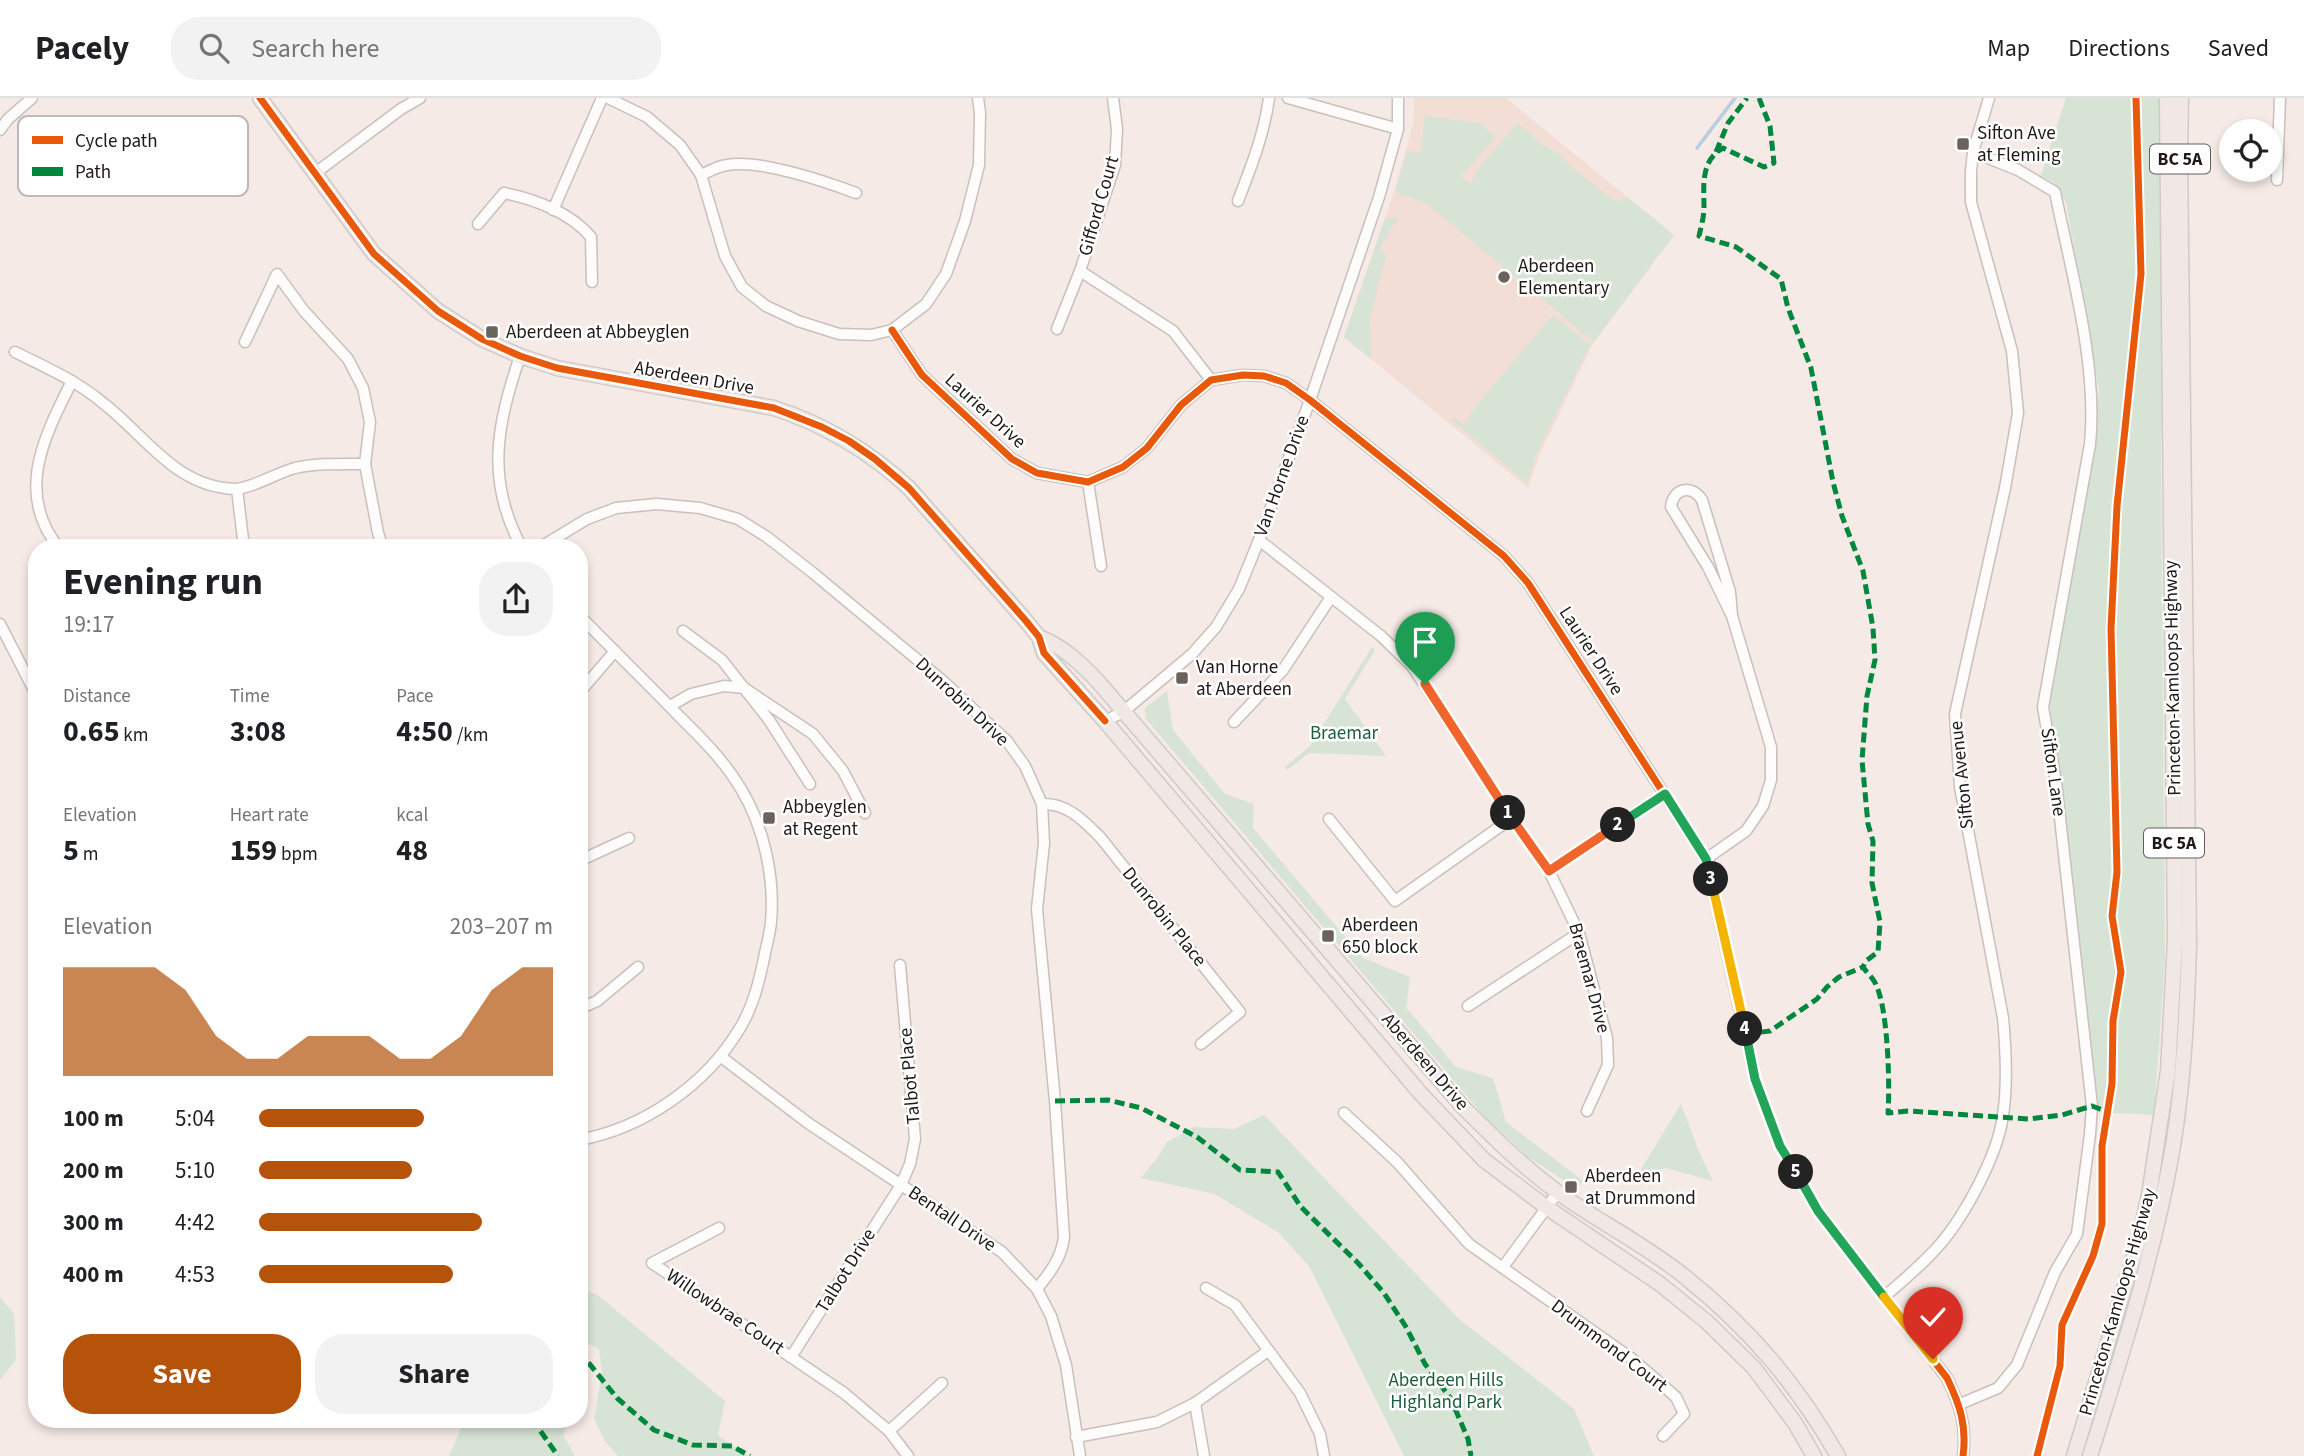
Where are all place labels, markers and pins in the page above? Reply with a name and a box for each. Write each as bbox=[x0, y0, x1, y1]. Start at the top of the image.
place label: Sifton Ave at Fleming bbox=[1977, 120, 2061, 169]
marker: Sifton Ave at Fleming bbox=[1955, 136, 1971, 152]
place label: Aberdeen Elementary bbox=[1518, 253, 1610, 302]
marker: Aberdeen Elementary bbox=[1496, 269, 1512, 285]
place label: Aberdeen at Abbeyglen bbox=[506, 319, 690, 346]
marker: Aberdeen at Abbeyglen bbox=[484, 324, 500, 340]
pin bbox=[1395, 612, 1455, 684]
place label: Van Horne at Aberdeen bbox=[1196, 654, 1292, 703]
marker: Van Horne at Aberdeen bbox=[1174, 670, 1190, 686]
place label: Abbeyglen at Regent bbox=[783, 794, 867, 843]
pin: 1 bbox=[1490, 796, 1526, 830]
pin: 2 bbox=[1600, 808, 1636, 842]
marker: Abbeyglen at Regent bbox=[761, 810, 777, 826]
pin: 3 bbox=[1694, 862, 1728, 896]
place label: Aberdeen 650 block bbox=[1342, 912, 1418, 961]
marker: Aberdeen 650 block bbox=[1320, 928, 1336, 944]
pin: 4 bbox=[1728, 1012, 1762, 1046]
pin: 5 bbox=[1778, 1154, 1814, 1190]
place label: Aberdeen at Drummond bbox=[1585, 1163, 1696, 1212]
marker: Aberdeen at Drummond bbox=[1563, 1179, 1579, 1195]
pin bbox=[1903, 1287, 1963, 1359]

